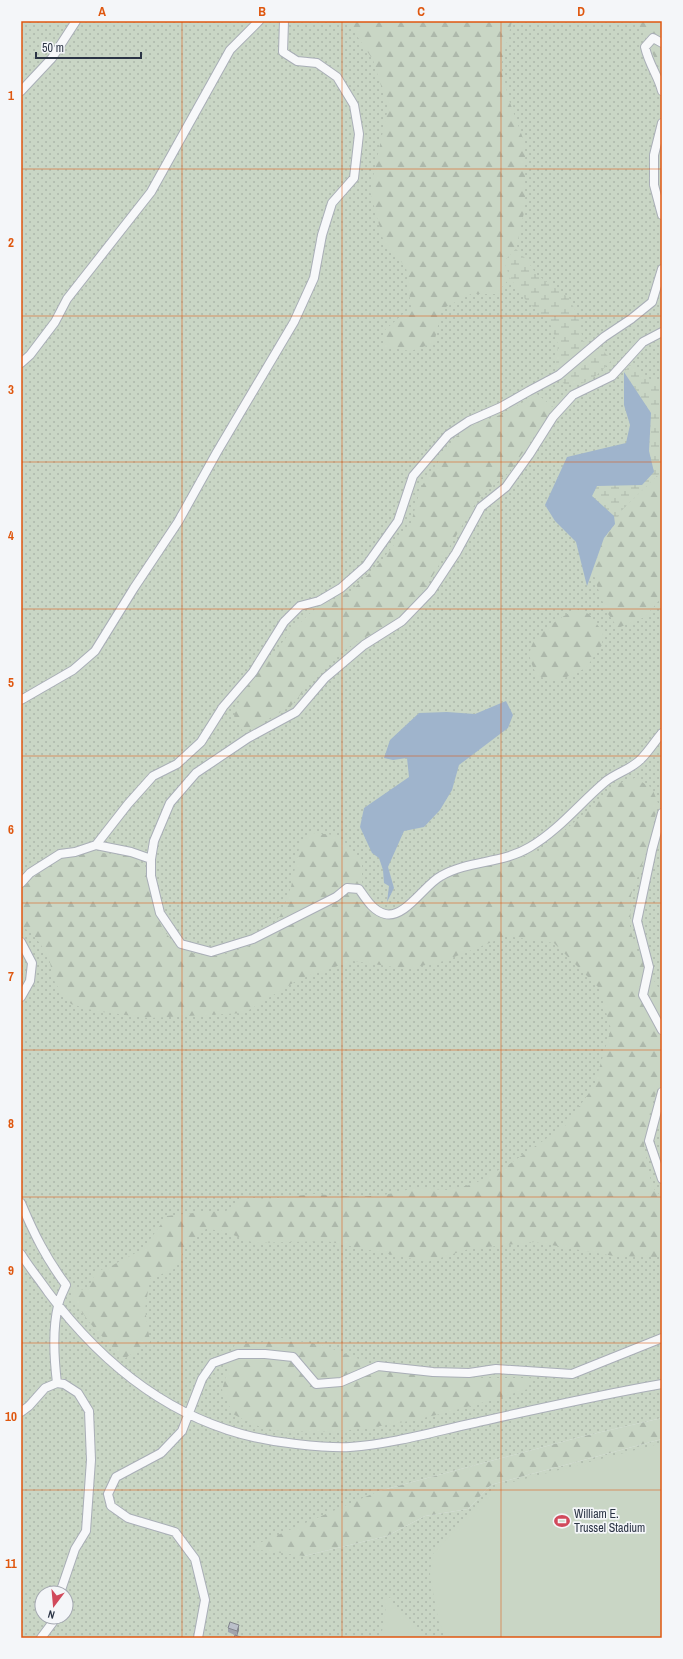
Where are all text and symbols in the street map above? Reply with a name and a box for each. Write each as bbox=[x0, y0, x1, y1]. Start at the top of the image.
text: A bbox=[98, 3, 106, 20]
text: B bbox=[258, 3, 266, 20]
text: C bbox=[417, 3, 425, 20]
text: D bbox=[577, 3, 585, 20]
scale bar bbox=[36, 34, 141, 60]
text: 50 m bbox=[42, 40, 64, 56]
text: 1 bbox=[8, 87, 14, 104]
text: 2 bbox=[8, 234, 14, 251]
text: 3 bbox=[8, 381, 14, 398]
text: 4 bbox=[8, 527, 14, 544]
text: 5 bbox=[8, 674, 14, 691]
text: 6 bbox=[8, 821, 14, 838]
text: 7 bbox=[8, 968, 14, 985]
text: 8 bbox=[8, 1115, 14, 1132]
text: 9 bbox=[8, 1262, 14, 1279]
text: 10 bbox=[5, 1408, 17, 1425]
place label: William E. Trussel Stadium bbox=[574, 1506, 645, 1536]
sports icon: William E. Trussel Stadium bbox=[553, 1512, 571, 1530]
text: 11 bbox=[5, 1555, 17, 1572]
north arrow bbox=[34, 1585, 74, 1625]
text: N bbox=[46, 1607, 56, 1622]

